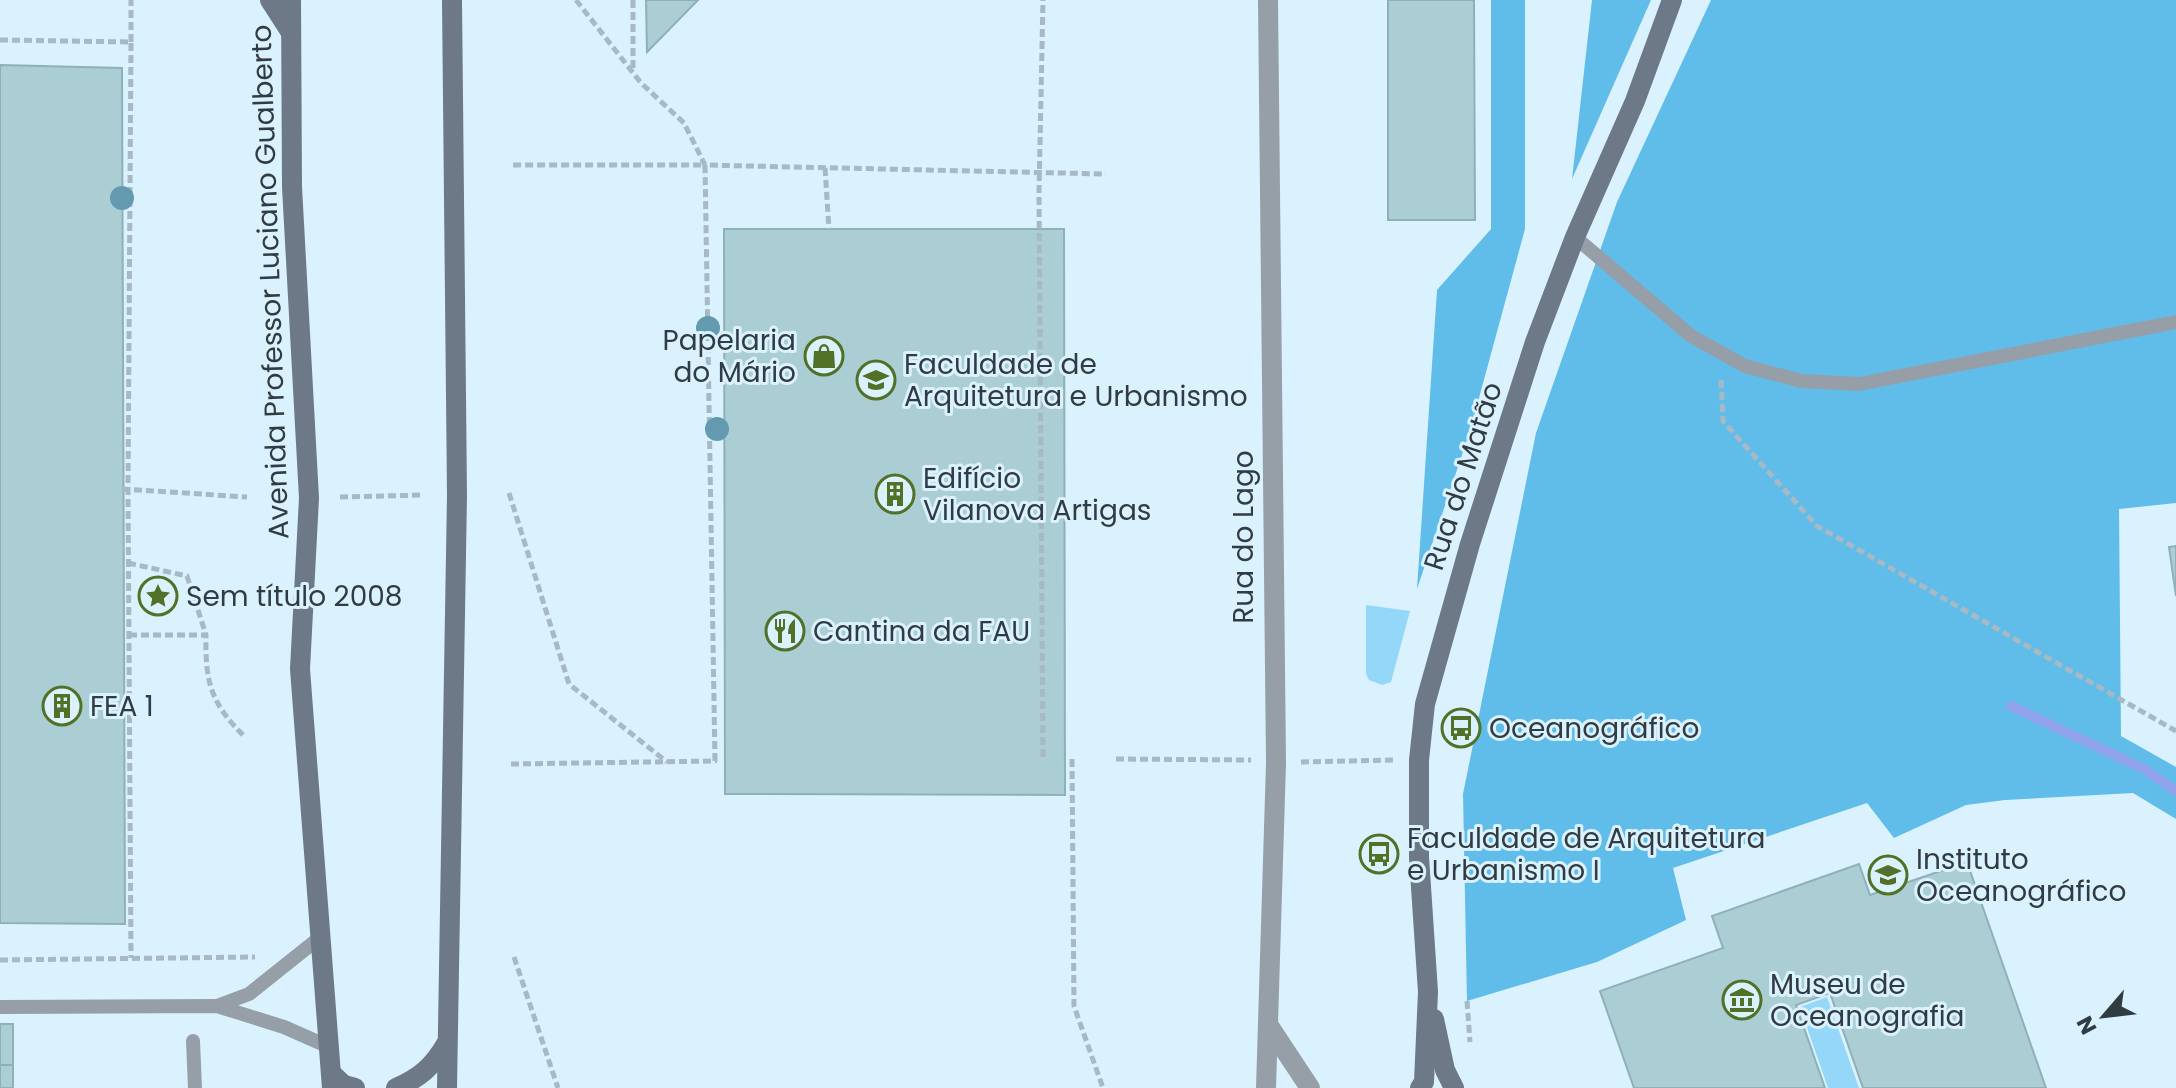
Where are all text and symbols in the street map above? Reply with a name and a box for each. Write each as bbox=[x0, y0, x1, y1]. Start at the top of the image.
street label: Avenida Professor Luciano Gualberto bbox=[242, 24, 298, 540]
place label: Papelaria do Mário bbox=[662, 321, 796, 392]
shop icon: Papelaria do Mário bbox=[803, 335, 845, 377]
place label: Faculdade de Arquitetura e Urbanismo bbox=[904, 345, 1248, 416]
school or university icon: Faculdade de Arquitetura e Urbanismo bbox=[855, 359, 897, 401]
street label: Rua do Matão bbox=[1414, 377, 1512, 575]
street label: Rua do Lago bbox=[1224, 450, 1263, 624]
place label: Edifício Vilanova Artigas bbox=[923, 459, 1151, 530]
building icon: Edifício Vilanova Artigas bbox=[874, 473, 916, 515]
place icon: Sem título 2008 bbox=[137, 575, 179, 617]
place label: Sem título 2008 bbox=[186, 577, 403, 616]
restaurant icon: Cantina da FAU bbox=[764, 610, 806, 652]
place label: Cantina da FAU bbox=[813, 612, 1030, 651]
building icon: FEA 1 bbox=[41, 685, 83, 727]
place label: FEA 1 bbox=[90, 687, 154, 726]
bus stop icon: Oceanográfico bbox=[1440, 707, 1482, 749]
place label: Oceanográfico bbox=[1489, 709, 1699, 748]
place label: Faculdade de Arquitetura e Urbanismo I bbox=[1407, 819, 1765, 890]
bus stop icon: Faculdade de Arquitetura e Urbanismo I bbox=[1358, 833, 1400, 875]
place label: Instituto Oceanográfico bbox=[1916, 840, 2126, 911]
school or university icon: Instituto Oceanográfico bbox=[1867, 854, 1909, 896]
place label: Museu de Oceanografia bbox=[1770, 965, 1964, 1036]
north arrow bbox=[2064, 976, 2144, 1056]
museum icon: Museu de Oceanografia bbox=[1721, 979, 1763, 1021]
text: N bbox=[2069, 1011, 2104, 1040]

